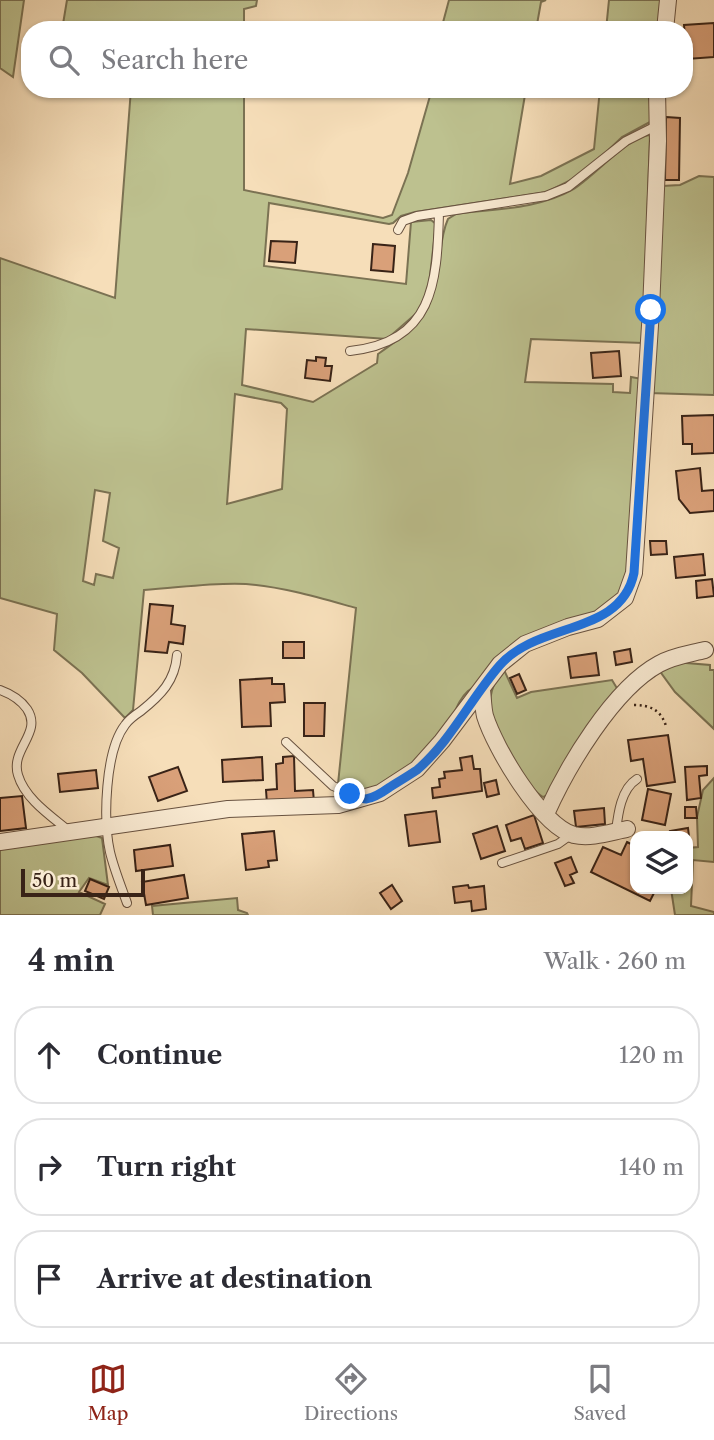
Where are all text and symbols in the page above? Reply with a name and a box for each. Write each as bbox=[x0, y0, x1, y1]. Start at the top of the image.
search box bbox=[21, 21, 693, 98]
icon: search bbox=[45, 41, 83, 79]
text: Search here bbox=[101, 44, 248, 76]
route start bbox=[635, 294, 666, 325]
route end bbox=[334, 778, 365, 809]
map controls bbox=[630, 831, 693, 894]
button: layers bbox=[630, 831, 693, 894]
scale bar bbox=[21, 866, 145, 898]
text: 50 m bbox=[32, 869, 77, 892]
text: 4 min bbox=[28, 942, 114, 979]
text: Walk · 260 m bbox=[544, 947, 686, 975]
icon: ahead bbox=[30, 1036, 68, 1074]
text: Continue bbox=[97, 1039, 222, 1071]
text: 120 m bbox=[619, 1041, 684, 1069]
icon: right bbox=[30, 1148, 68, 1186]
text: Turn right bbox=[97, 1151, 236, 1183]
text: 140 m bbox=[619, 1153, 684, 1181]
icon: arrive bbox=[30, 1260, 68, 1298]
text: Arrive at destination bbox=[97, 1263, 372, 1295]
tab: Map bbox=[88, 1360, 129, 1425]
tab: Directions bbox=[304, 1360, 398, 1425]
tab: Saved bbox=[573, 1360, 626, 1425]

